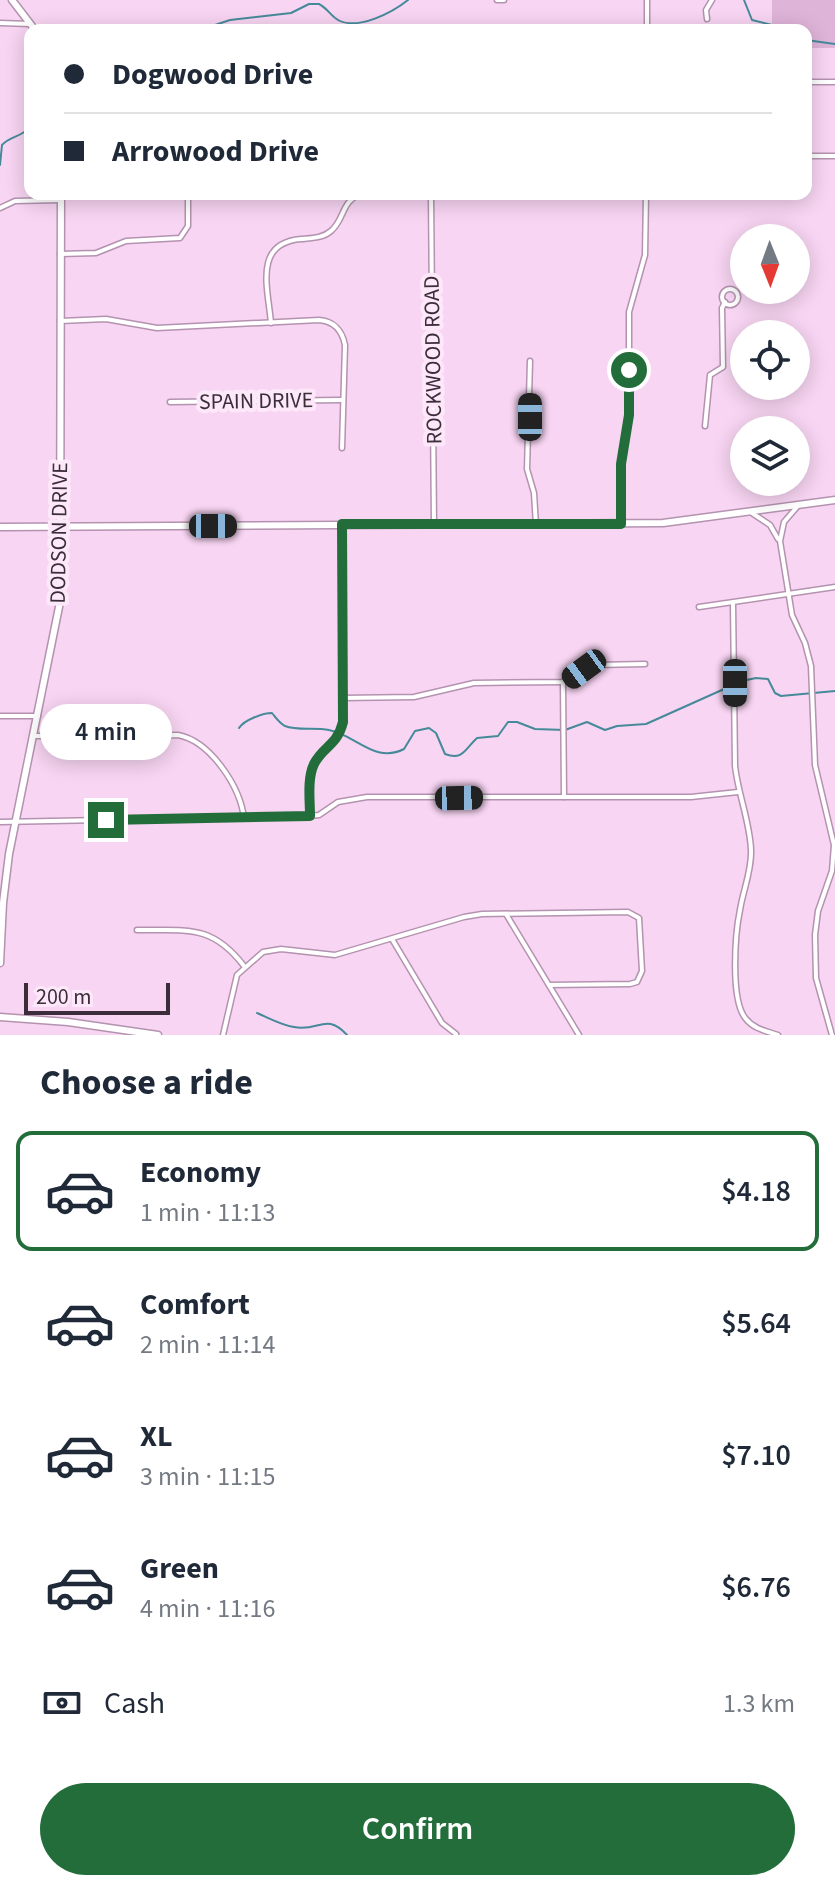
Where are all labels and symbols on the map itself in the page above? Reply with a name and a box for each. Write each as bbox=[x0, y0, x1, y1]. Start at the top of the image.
north arrow bbox=[730, 224, 810, 304]
street label: ROCKWOOD ROAD bbox=[416, 275, 450, 445]
route start bbox=[611, 352, 647, 388]
street label: SPAIN DRIVE bbox=[199, 384, 313, 418]
car bbox=[518, 393, 542, 441]
street label: DODSON DRIVE bbox=[42, 462, 76, 604]
car bbox=[189, 514, 237, 538]
car bbox=[558, 645, 610, 693]
car bbox=[723, 659, 747, 707]
callout: 4 min bbox=[40, 704, 172, 760]
car bbox=[435, 786, 483, 810]
route end bbox=[88, 802, 124, 838]
scale bar bbox=[24, 979, 170, 1015]

